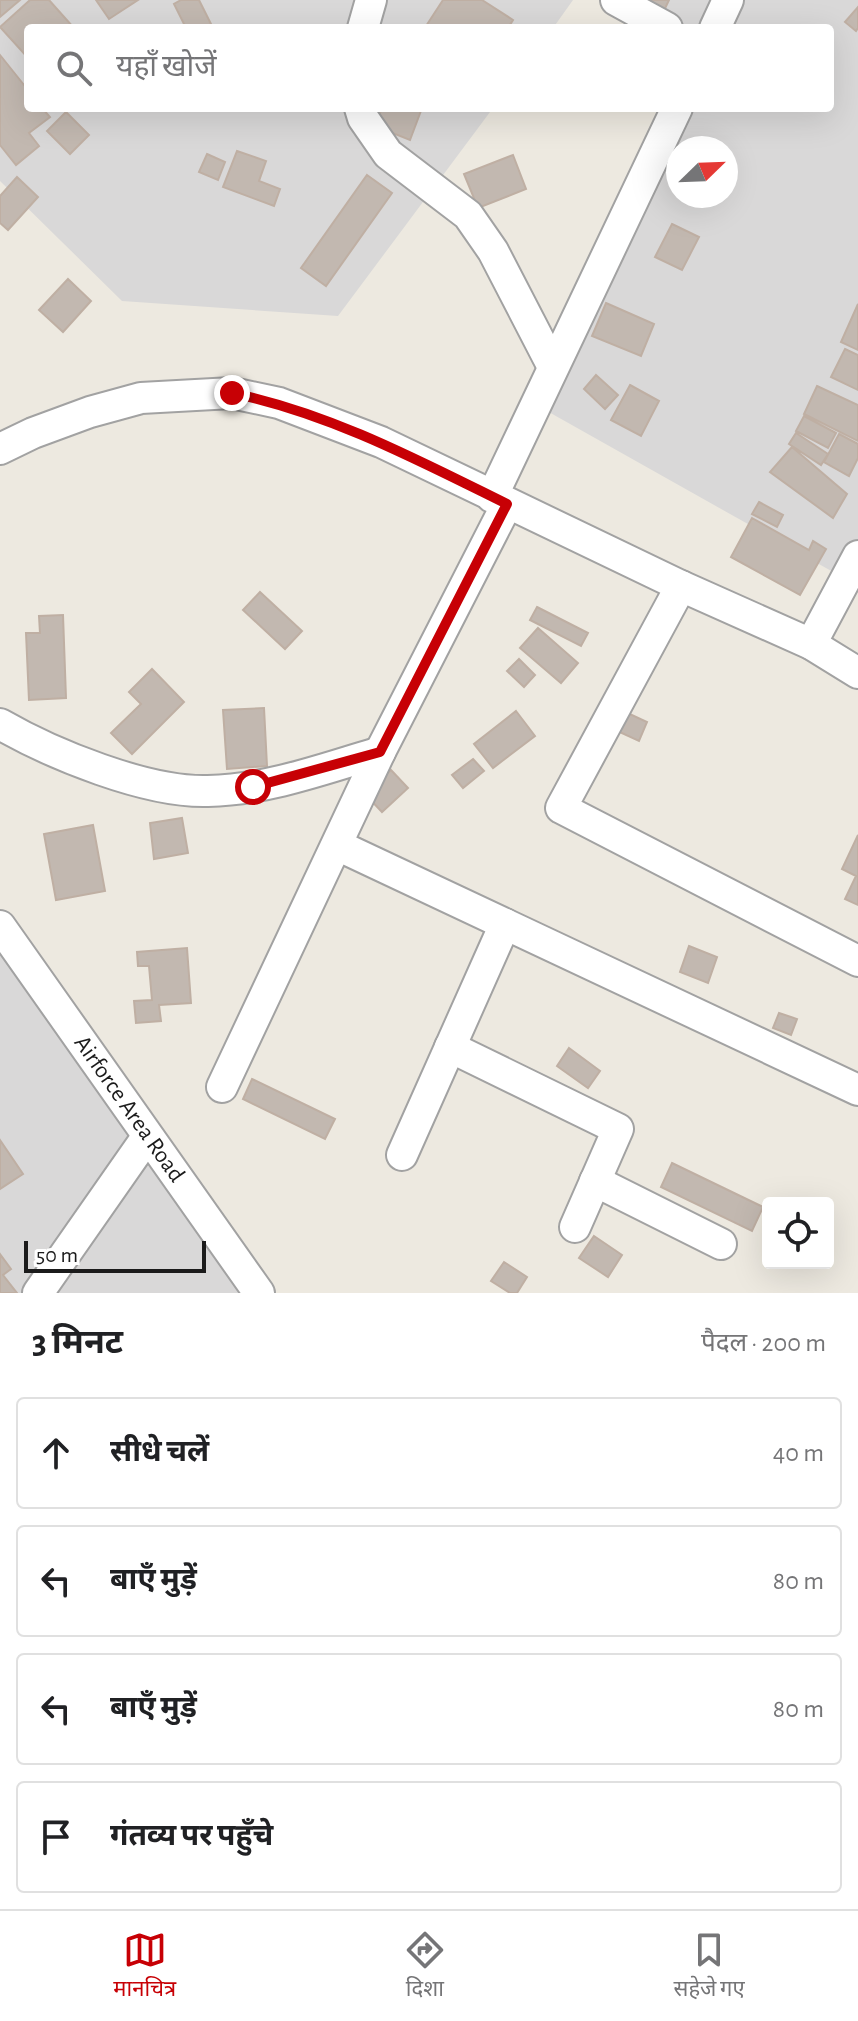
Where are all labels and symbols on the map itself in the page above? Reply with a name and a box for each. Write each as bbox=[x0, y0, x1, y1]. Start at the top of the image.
north arrow bbox=[666, 136, 738, 208]
route end bbox=[214, 375, 250, 411]
route start bbox=[235, 769, 271, 805]
street label: Airforce Area Road bbox=[69, 1031, 189, 1187]
scale bar bbox=[24, 1237, 206, 1273]

